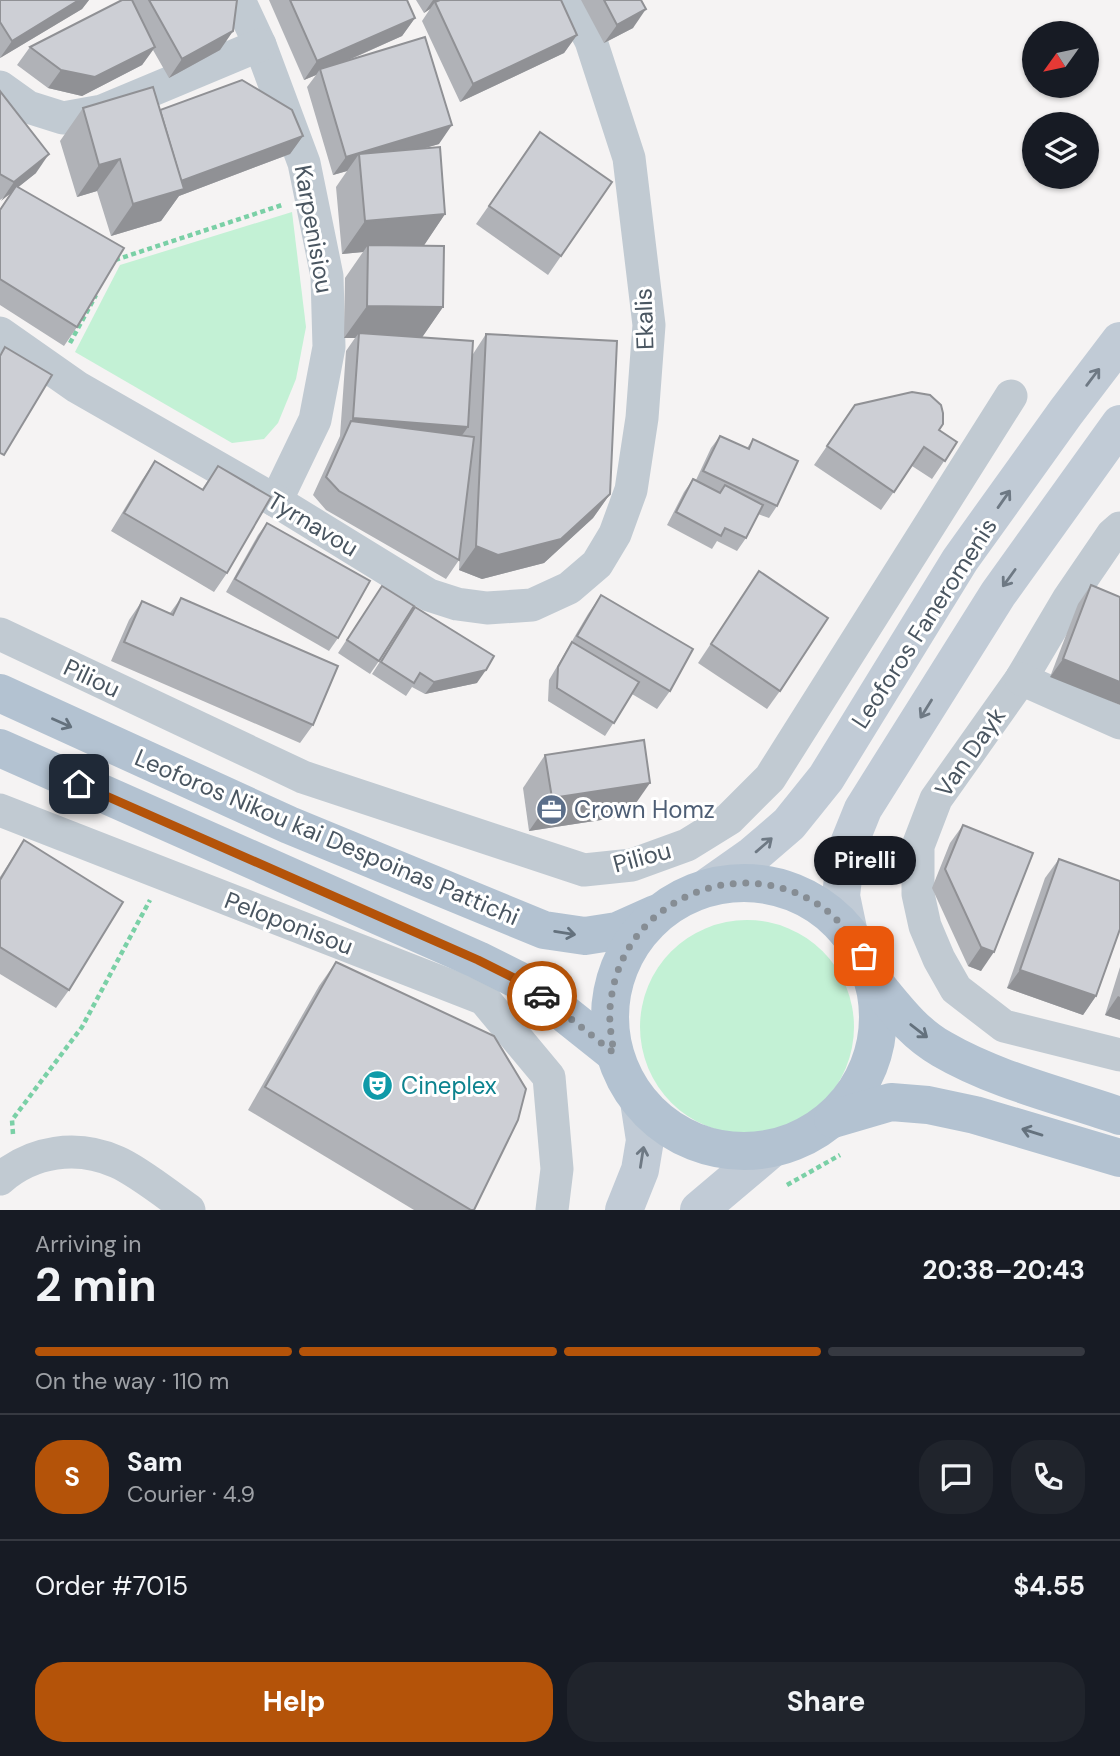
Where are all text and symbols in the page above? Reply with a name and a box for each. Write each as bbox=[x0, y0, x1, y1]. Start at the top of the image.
north arrow bbox=[1022, 21, 1099, 98]
map controls bbox=[1022, 21, 1099, 189]
button: layers bbox=[1022, 112, 1099, 189]
street label: Karpenisiou bbox=[287, 163, 341, 295]
street label: Ekalis bbox=[627, 288, 661, 350]
one-way arrow bbox=[1085, 368, 1100, 386]
street label: Tyrnavou bbox=[262, 485, 364, 563]
one-way arrow bbox=[997, 490, 1011, 509]
street label: Leoforos Faneromenis bbox=[844, 512, 1004, 734]
one-way arrow bbox=[1001, 568, 1016, 587]
street label: Piliou bbox=[59, 652, 125, 704]
one-way arrow bbox=[918, 698, 932, 718]
street label: Van Dayk bbox=[928, 701, 1012, 803]
one-way arrow bbox=[50, 717, 72, 730]
street label: Leoforos Nikou kai Despoinas Pattichi bbox=[130, 742, 524, 932]
pin bbox=[49, 754, 109, 814]
icon: home bbox=[60, 765, 98, 803]
office icon: Crown Homz bbox=[534, 792, 568, 826]
place label: Crown Homz bbox=[574, 794, 715, 825]
street label: Piliou bbox=[610, 834, 674, 880]
one-way arrow bbox=[755, 837, 773, 853]
callout: Pirelli bbox=[813, 837, 915, 886]
text: Pirelli bbox=[834, 845, 896, 875]
street label: Peloponisou bbox=[220, 884, 358, 962]
pin bbox=[834, 926, 894, 986]
one-way arrow bbox=[553, 927, 576, 940]
icon: bag bbox=[845, 937, 883, 975]
courier bbox=[507, 961, 577, 1031]
icon: car bbox=[523, 977, 561, 1015]
one-way arrow bbox=[909, 1024, 927, 1039]
theatre icon: Cineplex bbox=[361, 1068, 395, 1102]
place label: Cineplex bbox=[401, 1070, 497, 1101]
one-way arrow bbox=[1021, 1124, 1043, 1137]
one-way arrow bbox=[636, 1146, 649, 1169]
text: Arriving in bbox=[35, 1229, 141, 1259]
text: 20:38–20:43 bbox=[923, 1253, 1085, 1287]
text: 2 min bbox=[35, 1255, 157, 1315]
text: On the way · 110 m bbox=[35, 1366, 229, 1396]
button: chat bbox=[919, 1440, 993, 1514]
button: phone bbox=[1011, 1440, 1085, 1514]
text: Sam bbox=[127, 1445, 182, 1479]
text: S bbox=[64, 1460, 80, 1494]
text: Courier · 4.9 bbox=[127, 1479, 255, 1509]
text: Order #7015 bbox=[35, 1569, 188, 1603]
text: $4.55 bbox=[1013, 1569, 1085, 1603]
button: Help bbox=[35, 1662, 553, 1742]
button: Share bbox=[567, 1662, 1085, 1742]

